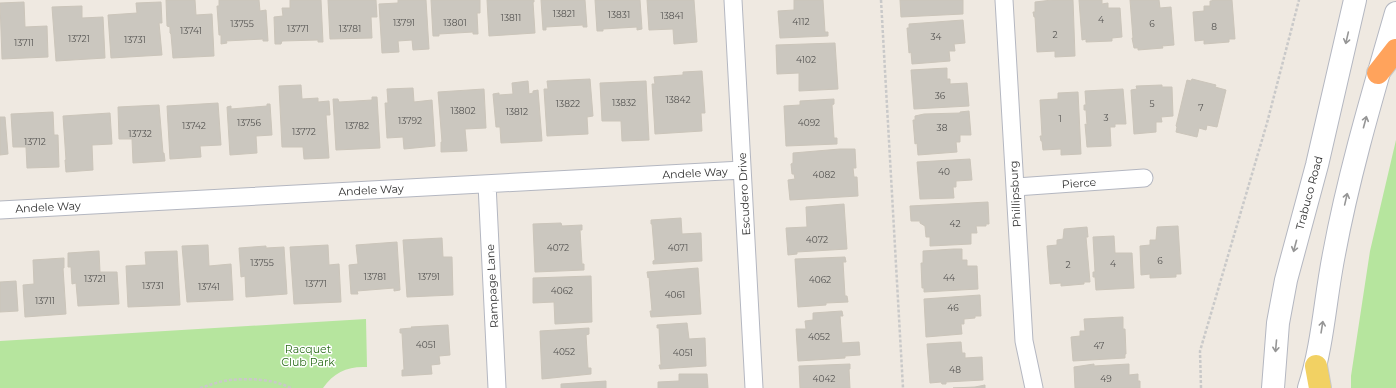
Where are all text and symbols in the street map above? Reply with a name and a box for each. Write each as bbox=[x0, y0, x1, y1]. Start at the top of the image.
house number: 13821 bbox=[553, 8, 575, 19]
house number: 13831 bbox=[608, 9, 630, 20]
house number: 13841 bbox=[660, 10, 684, 21]
house number: 13811 bbox=[501, 12, 521, 23]
house number: 4 bbox=[1098, 14, 1104, 25]
house number: 4112 bbox=[792, 16, 810, 27]
house number: 13791 bbox=[393, 17, 415, 28]
house number: 13801 bbox=[443, 17, 467, 28]
house number: 13755 bbox=[230, 18, 254, 29]
house number: 6 bbox=[1149, 18, 1155, 29]
house number: 8 bbox=[1211, 21, 1217, 32]
house number: 13771 bbox=[287, 23, 309, 34]
house number: 13781 bbox=[339, 23, 361, 34]
house number: 13741 bbox=[180, 25, 202, 36]
house number: 2 bbox=[1052, 29, 1058, 40]
house number: 34 bbox=[930, 31, 942, 42]
one-way arrow bbox=[1343, 31, 1350, 44]
house number: 13721 bbox=[68, 33, 90, 44]
house number: 13731 bbox=[124, 34, 146, 45]
house number: 13711 bbox=[14, 37, 34, 48]
house number: 4102 bbox=[796, 54, 816, 65]
house number: 36 bbox=[935, 90, 946, 101]
house number: 13842 bbox=[665, 94, 691, 105]
house number: 13832 bbox=[612, 97, 636, 108]
house number: 13822 bbox=[556, 98, 580, 109]
house number: 5 bbox=[1149, 98, 1155, 109]
house number: 7 bbox=[1198, 102, 1204, 113]
house number: 13802 bbox=[450, 105, 476, 116]
house number: 13812 bbox=[506, 106, 528, 117]
house number: 3 bbox=[1103, 112, 1109, 123]
house number: 1 bbox=[1058, 113, 1062, 124]
house number: 13792 bbox=[398, 115, 422, 126]
one-way arrow bbox=[1362, 116, 1369, 129]
house number: 13756 bbox=[237, 117, 261, 128]
house number: 4092 bbox=[798, 117, 820, 128]
house number: 13742 bbox=[182, 120, 206, 131]
house number: 13782 bbox=[345, 120, 369, 131]
house number: 38 bbox=[937, 122, 948, 133]
house number: 13772 bbox=[292, 126, 316, 137]
house number: 13732 bbox=[128, 128, 152, 139]
house number: 13712 bbox=[24, 136, 46, 147]
street label: Escudero Drive bbox=[735, 152, 753, 236]
street label: Trabuco Road bbox=[1292, 154, 1326, 232]
street label: Phillipsburg bbox=[1006, 160, 1024, 228]
street label: Andele Way bbox=[662, 164, 728, 182]
house number: 40 bbox=[938, 166, 950, 177]
house number: 4082 bbox=[813, 169, 835, 180]
street label: Pierce bbox=[1061, 175, 1097, 191]
street label: Andele Way bbox=[338, 181, 404, 199]
one-way arrow bbox=[1342, 193, 1350, 206]
street label: Andele Way bbox=[15, 198, 81, 216]
house number: 42 bbox=[949, 218, 961, 229]
house number: 4072 bbox=[806, 234, 828, 245]
one-way arrow bbox=[1290, 239, 1298, 252]
house number: 4072 bbox=[547, 242, 569, 253]
house number: 4071 bbox=[668, 242, 688, 253]
street label: Rampage Lane bbox=[483, 243, 501, 328]
house number: 6 bbox=[1157, 255, 1163, 266]
house number: 13755 bbox=[250, 257, 274, 268]
house number: 4 bbox=[1110, 258, 1116, 269]
house number: 2 bbox=[1065, 259, 1071, 270]
house number: 13781 bbox=[364, 271, 386, 282]
house number: 13791 bbox=[418, 271, 440, 282]
house number: 44 bbox=[943, 272, 955, 283]
house number: 13721 bbox=[84, 273, 106, 284]
house number: 4062 bbox=[809, 274, 831, 285]
house number: 13771 bbox=[305, 278, 327, 289]
house number: 13731 bbox=[142, 280, 164, 291]
house number: 13741 bbox=[198, 281, 220, 292]
house number: 4062 bbox=[551, 285, 573, 296]
house number: 4061 bbox=[665, 289, 685, 300]
house number: 13711 bbox=[35, 295, 55, 306]
house number: 46 bbox=[947, 302, 959, 313]
one-way arrow bbox=[1318, 321, 1326, 334]
house number: 4052 bbox=[808, 331, 830, 342]
house number: 4051 bbox=[416, 339, 436, 350]
one-way arrow bbox=[1273, 339, 1280, 352]
house number: 47 bbox=[1094, 340, 1104, 351]
park label: Racquet Club Park bbox=[281, 342, 335, 369]
house number: 4052 bbox=[553, 346, 575, 357]
house number: 4051 bbox=[673, 347, 693, 358]
house number: 48 bbox=[949, 364, 961, 375]
house number: 4042 bbox=[813, 373, 835, 384]
house number: 49 bbox=[1100, 373, 1112, 384]

